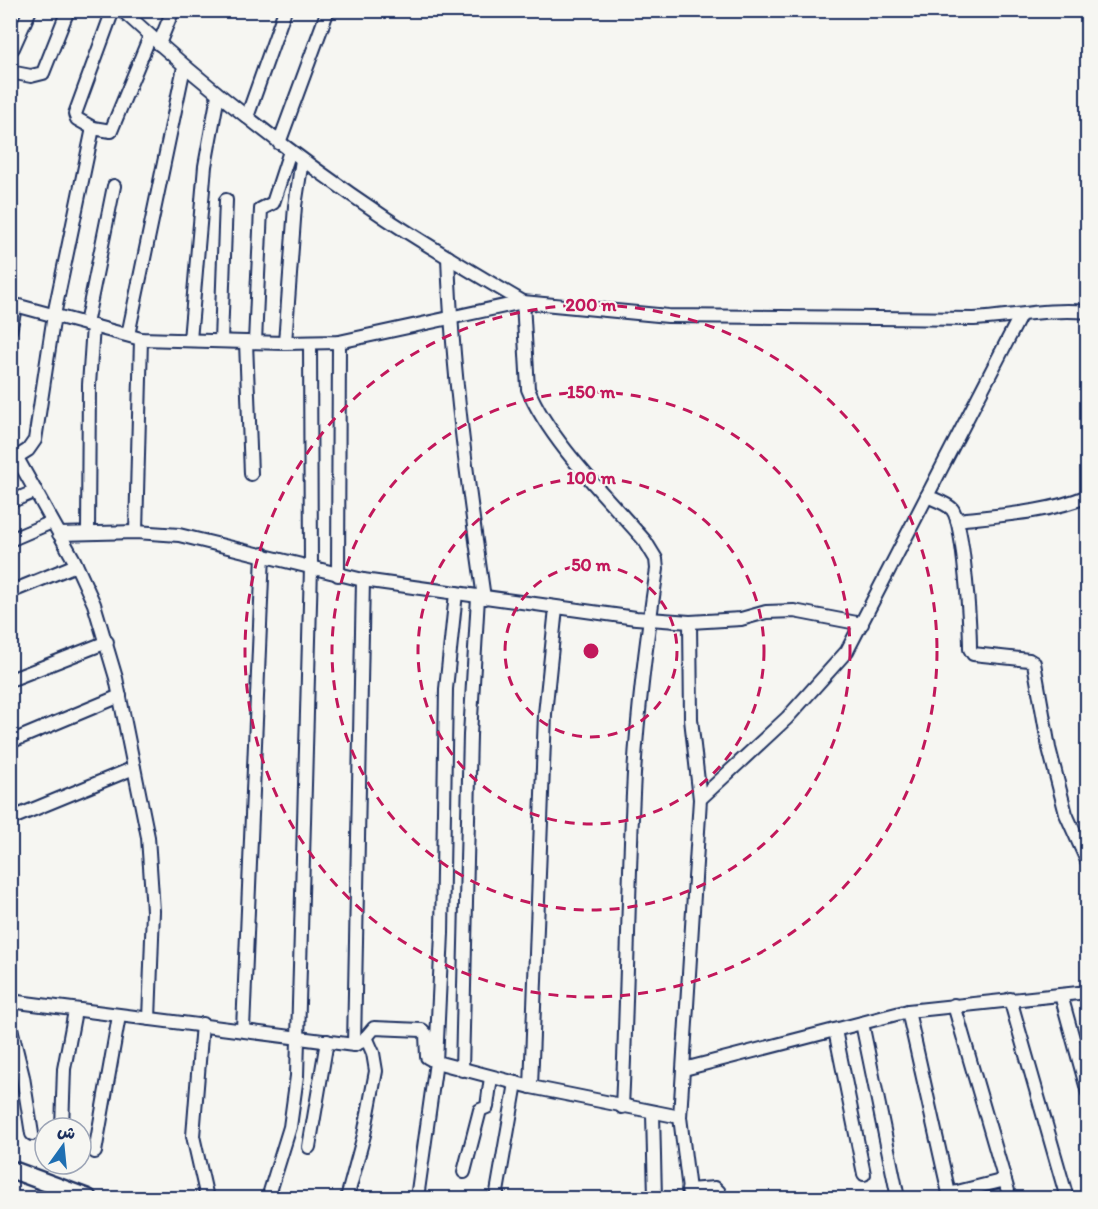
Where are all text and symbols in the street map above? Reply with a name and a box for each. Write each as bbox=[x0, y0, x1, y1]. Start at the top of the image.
text: 200 m bbox=[566, 294, 617, 316]
text: 150 m bbox=[567, 381, 616, 403]
text: 100 m bbox=[566, 467, 617, 489]
text: 50 m bbox=[571, 554, 612, 576]
centre of rings bbox=[581, 641, 601, 661]
north arrow bbox=[33, 1116, 93, 1176]
text: ش bbox=[56, 1121, 78, 1143]

